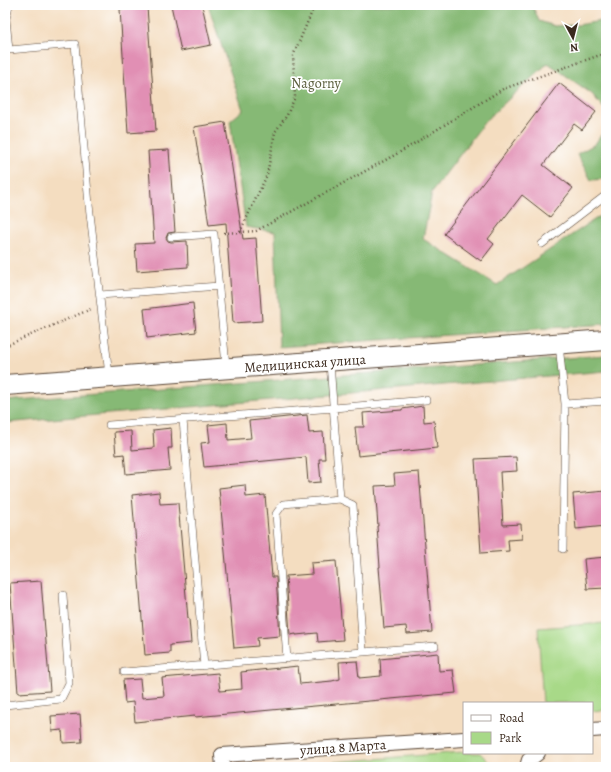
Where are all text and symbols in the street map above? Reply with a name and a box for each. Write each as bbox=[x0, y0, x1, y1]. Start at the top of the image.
north arrow bbox=[553, 18, 593, 58]
text: N bbox=[569, 39, 579, 55]
park label: Nagorny bbox=[291, 74, 341, 93]
street label: Медицинская улица bbox=[244, 350, 367, 377]
legend bbox=[463, 702, 593, 754]
text: Road bbox=[499, 710, 525, 726]
text: Park bbox=[499, 730, 522, 746]
street label: улица 8 Марта bbox=[298, 735, 387, 760]

